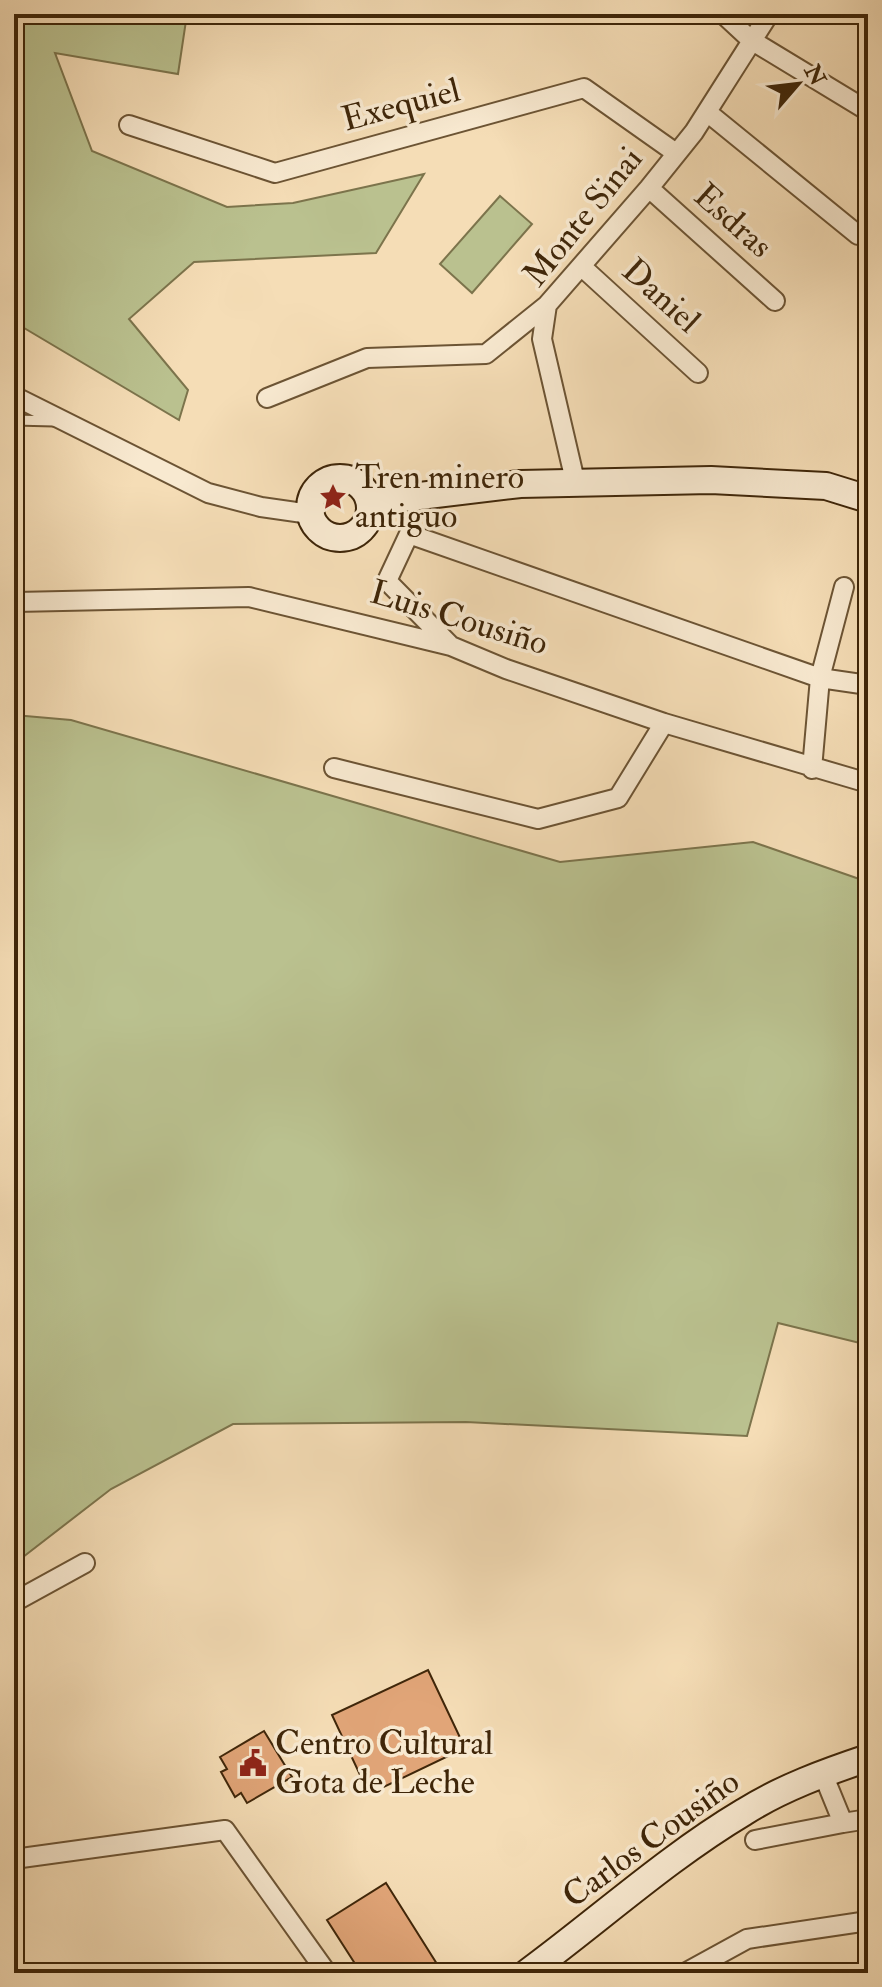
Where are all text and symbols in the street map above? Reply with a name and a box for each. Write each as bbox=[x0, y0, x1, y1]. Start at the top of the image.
north arrow bbox=[758, 44, 838, 124]
text: N bbox=[797, 59, 832, 91]
street label: Exequiel bbox=[337, 69, 465, 141]
street label: Monte Sinai bbox=[514, 139, 652, 295]
street label: Esdras bbox=[685, 175, 781, 267]
street label: Daniel bbox=[613, 250, 709, 343]
place label: Tren minero antiguo bbox=[355, 456, 524, 538]
place icon: Tren minero antiguo bbox=[318, 482, 348, 512]
street label: Luis Cousiño bbox=[365, 571, 553, 665]
place label: Centro Cultural Gota de Leche bbox=[275, 1722, 493, 1804]
public building icon: Centro Cultural Gota de Leche bbox=[238, 1748, 268, 1778]
street label: Carlos Cousiño bbox=[554, 1760, 748, 1918]

